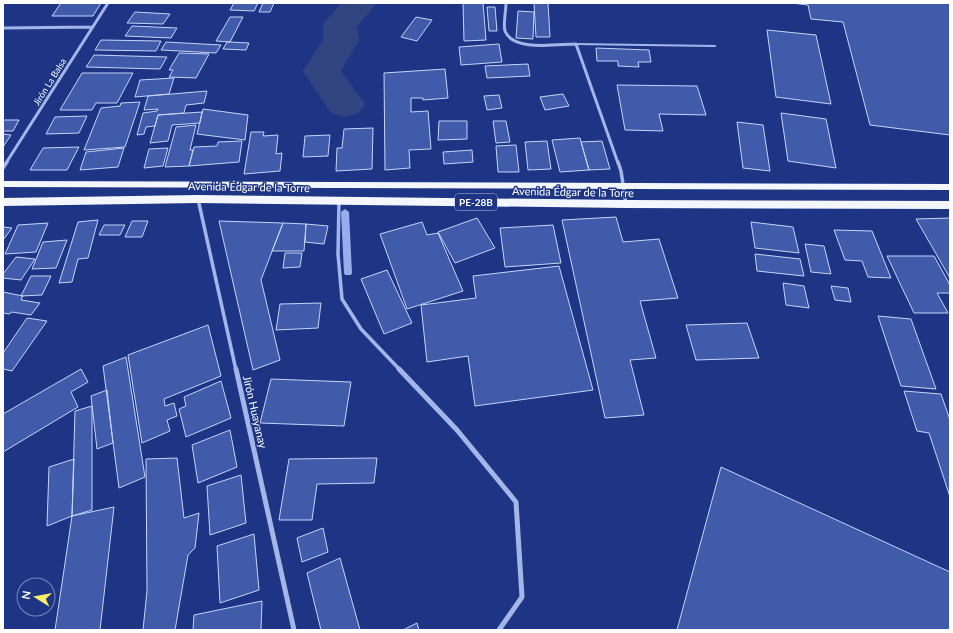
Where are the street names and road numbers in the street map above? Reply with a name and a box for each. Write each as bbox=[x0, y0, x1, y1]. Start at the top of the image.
street label: Jirón La Balsa bbox=[31, 56, 68, 107]
street label: Avenida Édgar de la Torre bbox=[188, 179, 310, 194]
street label: Avenida Édgar de la Torre bbox=[512, 184, 634, 199]
road number: PE-28B bbox=[455, 194, 497, 210]
street label: Jirón Huayanay bbox=[241, 374, 270, 450]

